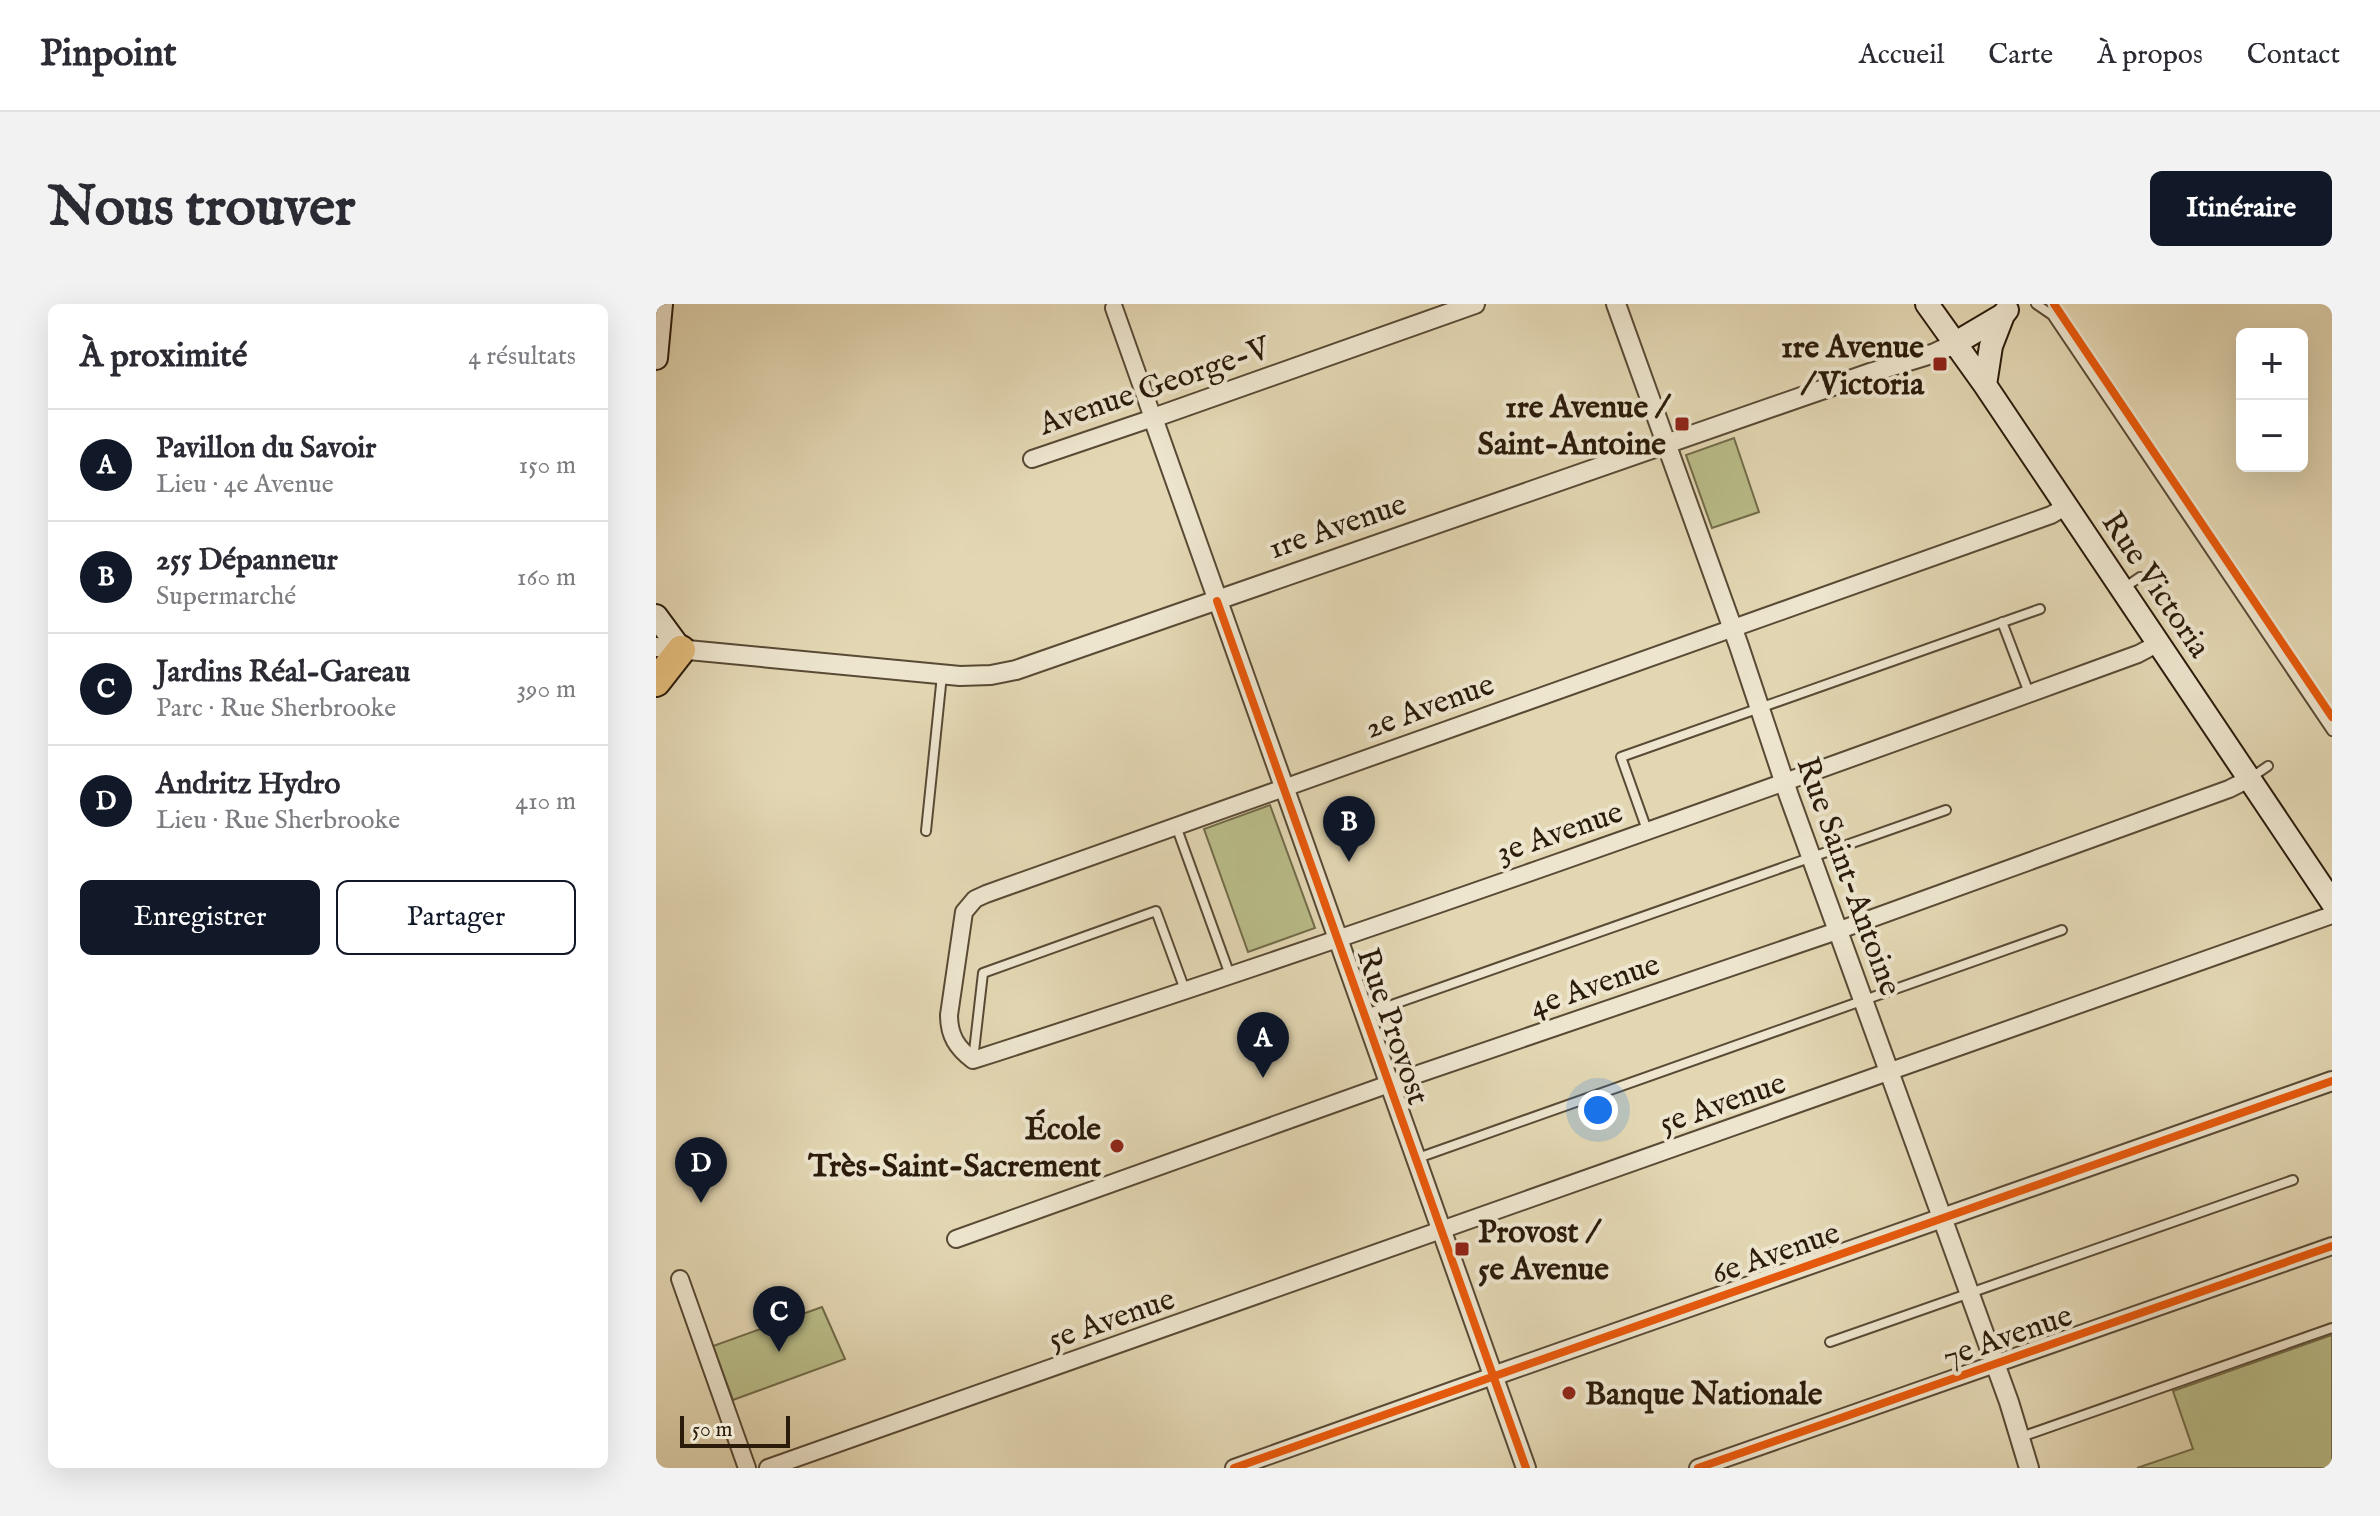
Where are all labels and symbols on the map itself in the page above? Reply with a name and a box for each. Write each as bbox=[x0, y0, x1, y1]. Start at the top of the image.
street label: Avenue George-V bbox=[1033, 328, 1277, 446]
place label: 1re Avenue / Victoria bbox=[1781, 328, 1925, 406]
marker: 1re Avenue / Victoria bbox=[1931, 355, 1949, 373]
place label: 1re Avenue / Saint-Antoine bbox=[1478, 388, 1672, 466]
marker: 1re Avenue / Saint-Antoine bbox=[1673, 415, 1691, 433]
street label: 1re Avenue bbox=[1263, 485, 1412, 570]
street label: Rue Victoria bbox=[2091, 504, 2219, 667]
street label: 2e Avenue bbox=[1360, 665, 1500, 750]
street label: Rue Saint-Antoine bbox=[1785, 752, 1910, 1002]
street label: 3e Avenue bbox=[1491, 793, 1629, 874]
pin: B bbox=[1323, 796, 1375, 862]
street label: Rue Provost bbox=[1346, 943, 1438, 1111]
street label: 4e Avenue bbox=[1524, 945, 1665, 1028]
pin: A bbox=[1237, 1012, 1289, 1078]
street label: 5e Avenue bbox=[1654, 1064, 1791, 1145]
your location bbox=[1578, 1090, 1618, 1130]
place label: École Très-Saint-Sacrement bbox=[807, 1108, 1101, 1188]
pin: D bbox=[675, 1137, 727, 1203]
marker: École Très-Saint-Sacrement bbox=[1108, 1137, 1126, 1155]
place label: Provost / 5e Avenue bbox=[1478, 1213, 1609, 1291]
street label: 6e Avenue bbox=[1706, 1213, 1845, 1295]
marker: Provost / 5e Avenue bbox=[1453, 1240, 1471, 1258]
street label: 5e Avenue bbox=[1043, 1280, 1180, 1361]
pin: C bbox=[753, 1286, 805, 1352]
street label: 7e Avenue bbox=[1938, 1296, 2078, 1379]
place label: Banque Nationale bbox=[1585, 1375, 1823, 1416]
marker: Banque Nationale bbox=[1560, 1384, 1578, 1402]
scale bar bbox=[680, 1412, 790, 1448]

